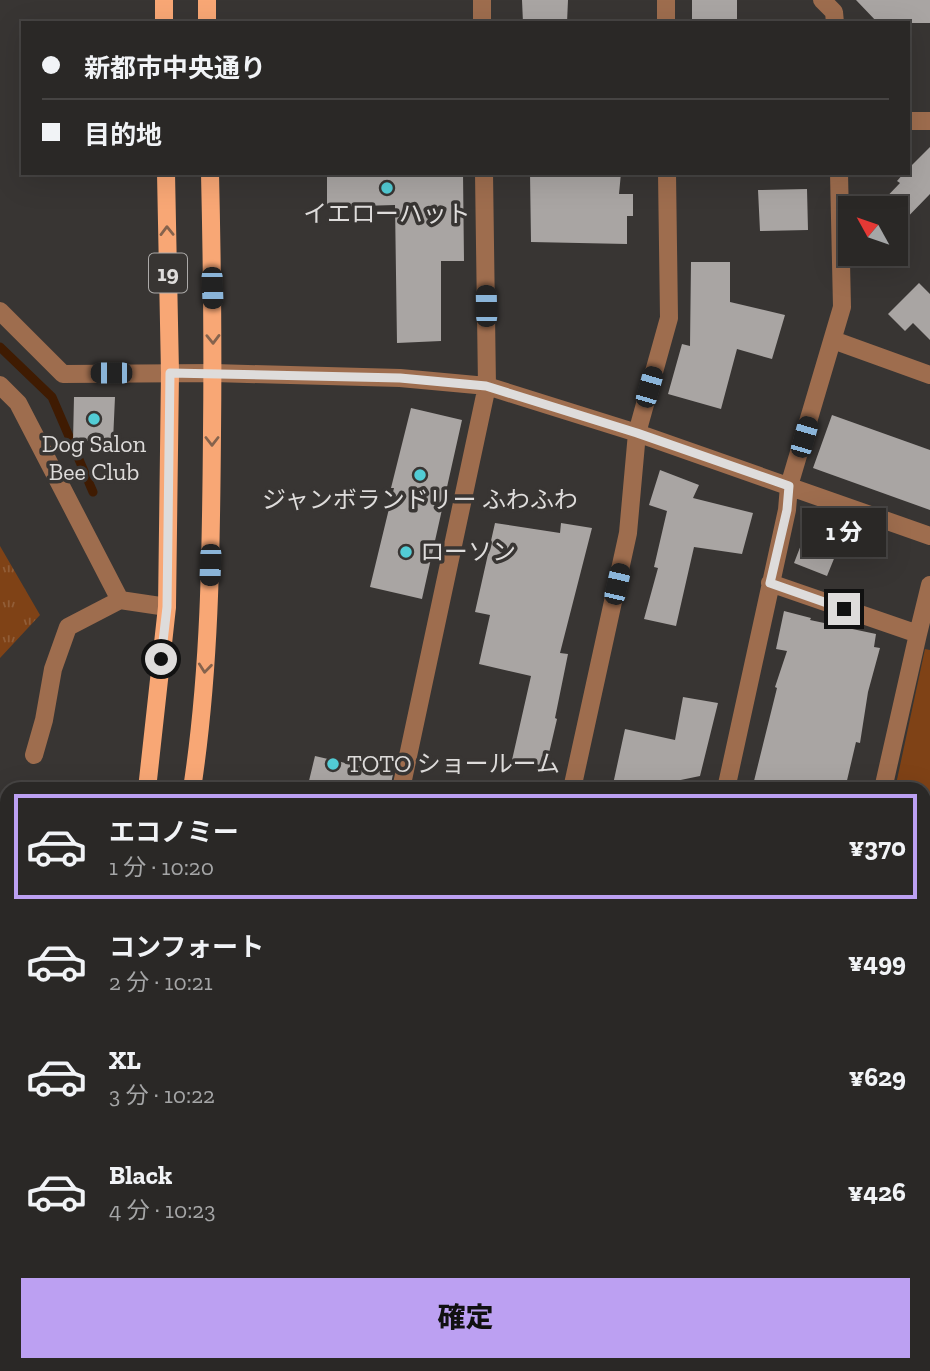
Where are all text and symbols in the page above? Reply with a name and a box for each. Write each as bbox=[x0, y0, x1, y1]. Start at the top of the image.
text: 新都市中央通り bbox=[84, 52, 266, 84]
text: 目的地 bbox=[84, 119, 162, 151]
marker: イエローハット bbox=[379, 180, 395, 196]
north arrow bbox=[838, 196, 908, 266]
map controls bbox=[838, 196, 908, 266]
place label: イエローハット bbox=[303, 199, 471, 228]
one-way arrow bbox=[159, 225, 175, 236]
road number: 19 bbox=[149, 254, 187, 292]
car bbox=[201, 267, 224, 309]
car bbox=[476, 285, 497, 327]
one-way arrow bbox=[205, 335, 221, 345]
car bbox=[91, 363, 133, 384]
car bbox=[634, 364, 665, 410]
marker: Dog Salon Bee Club bbox=[86, 411, 102, 427]
car bbox=[789, 414, 820, 460]
place label: Dog Salon Bee Club bbox=[42, 429, 147, 486]
one-way arrow bbox=[204, 436, 220, 447]
marker: ジャンボランドリー ふわふわ bbox=[412, 467, 428, 483]
place label: ジャンボランドリー ふわふわ bbox=[262, 485, 578, 514]
callout: 1 分 bbox=[802, 508, 886, 556]
text: 1 分 bbox=[826, 518, 862, 546]
place label: ローソン bbox=[420, 537, 516, 566]
car bbox=[199, 544, 222, 586]
marker: ローソン bbox=[398, 544, 414, 560]
car bbox=[603, 561, 632, 607]
route end bbox=[828, 593, 860, 625]
route start bbox=[145, 643, 177, 675]
one-way arrow bbox=[198, 663, 213, 674]
place label: TOTO ショールーム bbox=[347, 749, 560, 778]
marker: TOTO ショールーム bbox=[325, 756, 341, 772]
icon: car bbox=[25, 815, 88, 878]
text: エコノミー bbox=[109, 816, 239, 848]
text: ¥370 bbox=[849, 831, 906, 863]
text: 1 分 · 10:20 bbox=[109, 853, 214, 881]
icon: car bbox=[25, 930, 88, 993]
text: コンフォート bbox=[109, 931, 264, 963]
text: ¥499 bbox=[848, 946, 906, 978]
text: 2 分 · 10:21 bbox=[109, 968, 213, 996]
text: XL bbox=[109, 1044, 141, 1076]
icon: car bbox=[25, 1045, 88, 1108]
text: ¥629 bbox=[849, 1061, 906, 1093]
text: 3 分 · 10:22 bbox=[109, 1081, 215, 1109]
text: Black bbox=[109, 1159, 172, 1191]
icon: car bbox=[25, 1160, 88, 1223]
text: ¥426 bbox=[848, 1176, 906, 1208]
text: 4 分 · 10:23 bbox=[109, 1196, 215, 1224]
button: 確定 bbox=[21, 1278, 910, 1358]

